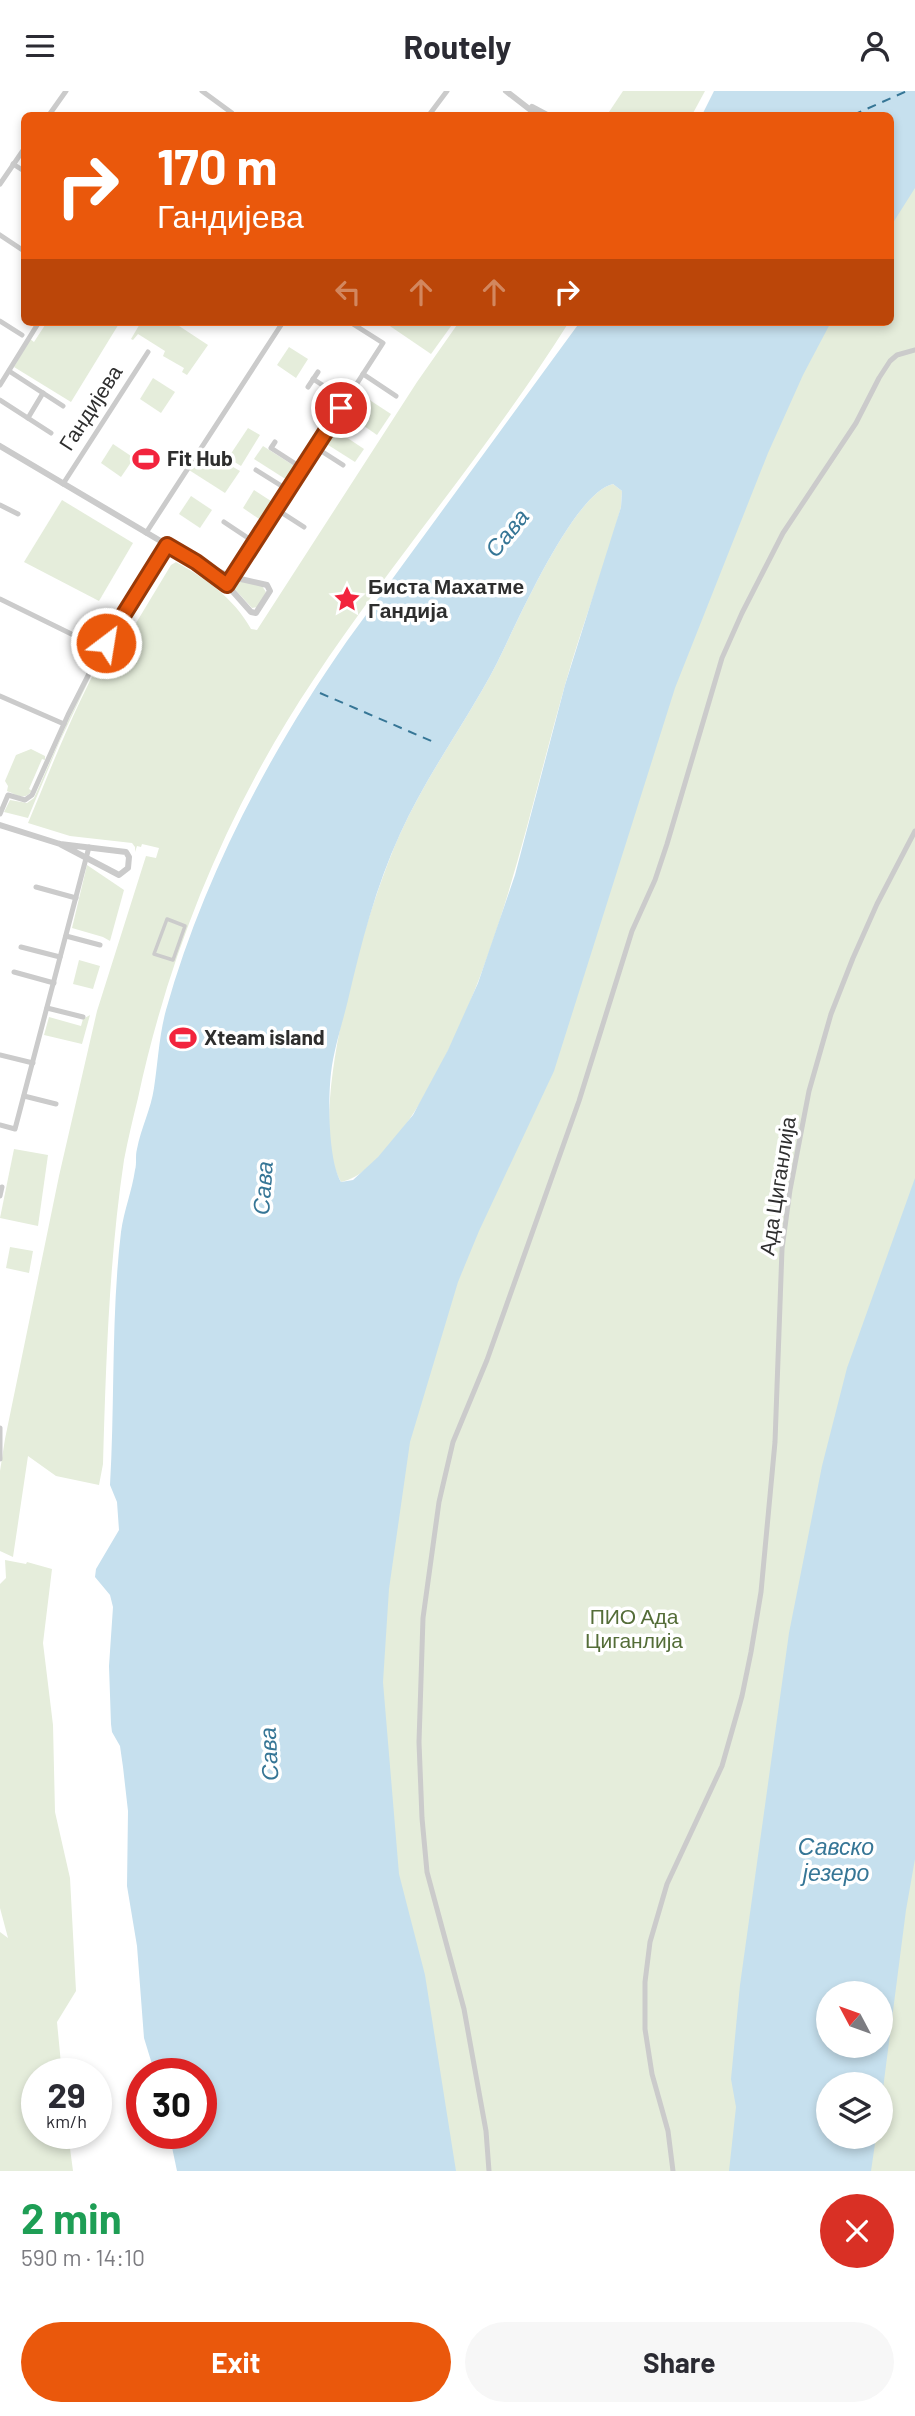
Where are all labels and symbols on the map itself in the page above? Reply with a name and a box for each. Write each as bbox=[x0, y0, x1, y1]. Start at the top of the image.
street label: Гандијева bbox=[53, 360, 127, 454]
pin bbox=[311, 378, 371, 438]
sports icon: Fit Hub bbox=[131, 444, 161, 474]
place label: Fit Hub bbox=[167, 445, 233, 470]
water label: Сава bbox=[478, 503, 534, 562]
place label: Биста Махатме Гандија bbox=[368, 573, 524, 622]
place icon: Биста Махатме Гандија bbox=[332, 584, 362, 614]
position arrow bbox=[69, 606, 143, 680]
sports icon: Xteam island bbox=[168, 1023, 198, 1053]
place label: Xteam island bbox=[204, 1024, 325, 1049]
street label: Ада Циганлија bbox=[753, 1114, 800, 1257]
water label: Сава bbox=[246, 1160, 278, 1216]
park label: ПИО Ада Циганлија bbox=[585, 1603, 683, 1652]
water label: Сава bbox=[253, 1726, 283, 1782]
water label: Савско језеро bbox=[798, 1832, 874, 1886]
north arrow bbox=[816, 1981, 892, 2058]
speed limit sign: 30 bbox=[126, 2058, 217, 2149]

